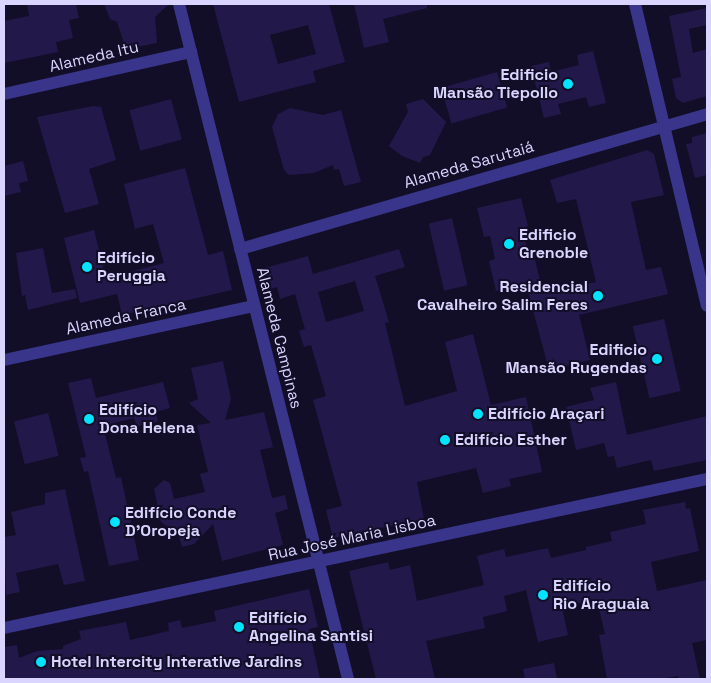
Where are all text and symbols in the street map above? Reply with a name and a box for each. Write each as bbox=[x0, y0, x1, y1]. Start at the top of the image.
street label: Alameda Itu bbox=[47, 37, 141, 77]
place label: Edificio Mansão Tiepollo bbox=[433, 65, 558, 103]
marker: Edificio Mansão Tiepollo bbox=[562, 78, 574, 90]
street label: Alameda Sarutaiá bbox=[402, 137, 536, 193]
place label: Edificio Grenoble bbox=[519, 225, 588, 263]
marker: Edificio Grenoble bbox=[503, 238, 515, 250]
place label: Edifício Peruggia bbox=[97, 248, 166, 286]
marker: Edifício Peruggia bbox=[81, 261, 93, 273]
street label: Alameda Campinas bbox=[252, 265, 306, 411]
place label: Residencial Cavalheiro Salim Feres bbox=[417, 277, 588, 315]
marker: Residencial Cavalheiro Salim Feres bbox=[592, 290, 604, 302]
street label: Alameda Franca bbox=[64, 295, 188, 339]
place label: Edificio Mansão Rugendas bbox=[505, 340, 647, 378]
marker: Edificio Mansão Rugendas bbox=[651, 353, 663, 365]
place label: Edifício Dona Helena bbox=[99, 400, 195, 438]
place label: Edifício Araçari bbox=[488, 404, 605, 424]
marker: Edifício Araçari bbox=[472, 408, 484, 420]
marker: Edifício Dona Helena bbox=[83, 413, 95, 425]
place label: Edifício Esther bbox=[455, 430, 567, 450]
marker: Edifício Esther bbox=[439, 434, 451, 446]
place label: Edifício Conde D'Oropeja bbox=[125, 503, 236, 541]
street label: Rua José Maria Lisboa bbox=[266, 511, 438, 565]
marker: Edifício Conde D'Oropeja bbox=[109, 516, 121, 528]
place label: Edifício Rio Araguaia bbox=[553, 576, 649, 614]
marker: Edifício Rio Araguaia bbox=[537, 589, 549, 601]
place label: Edifício Angelina Santisi bbox=[249, 608, 373, 646]
marker: Edifício Angelina Santisi bbox=[233, 621, 245, 633]
place label: Hotel Intercity Interative Jardins bbox=[51, 652, 302, 672]
marker: Hotel Intercity Interative Jardins bbox=[35, 656, 47, 668]

